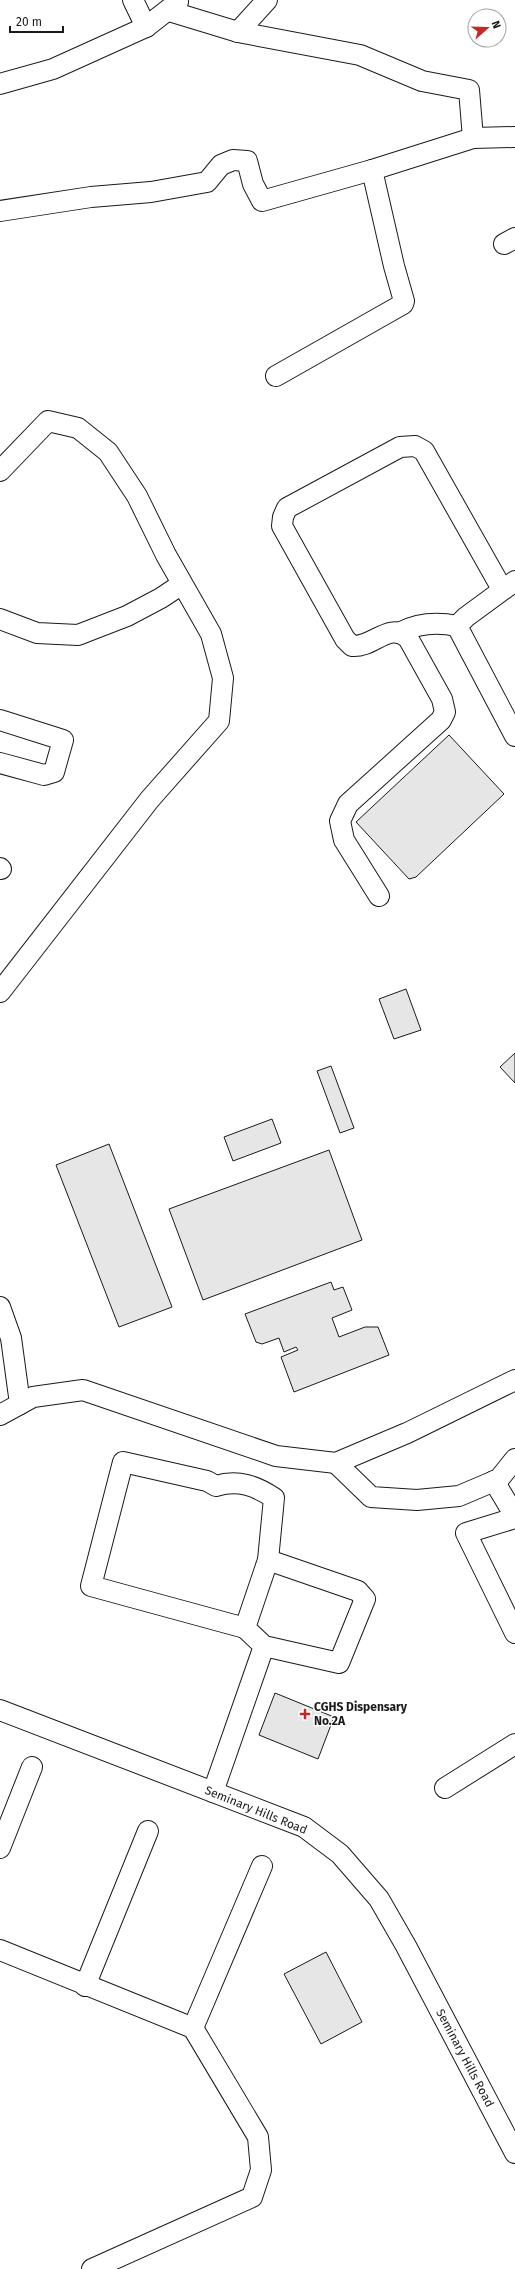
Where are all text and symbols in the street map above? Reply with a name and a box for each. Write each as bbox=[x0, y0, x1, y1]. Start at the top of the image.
scale bar bbox=[10, 8, 63, 34]
north arrow bbox=[467, 8, 507, 48]
text: 20 m bbox=[16, 15, 42, 29]
text: N bbox=[489, 19, 503, 30]
place label: CGHS Dispensary No.2A bbox=[314, 1700, 408, 1728]
marker: CGHS Dispensary No.2A bbox=[299, 1708, 311, 1720]
street label: Seminary Hills Road bbox=[203, 1783, 309, 1837]
street label: Seminary Hills Road bbox=[433, 2007, 497, 2109]

